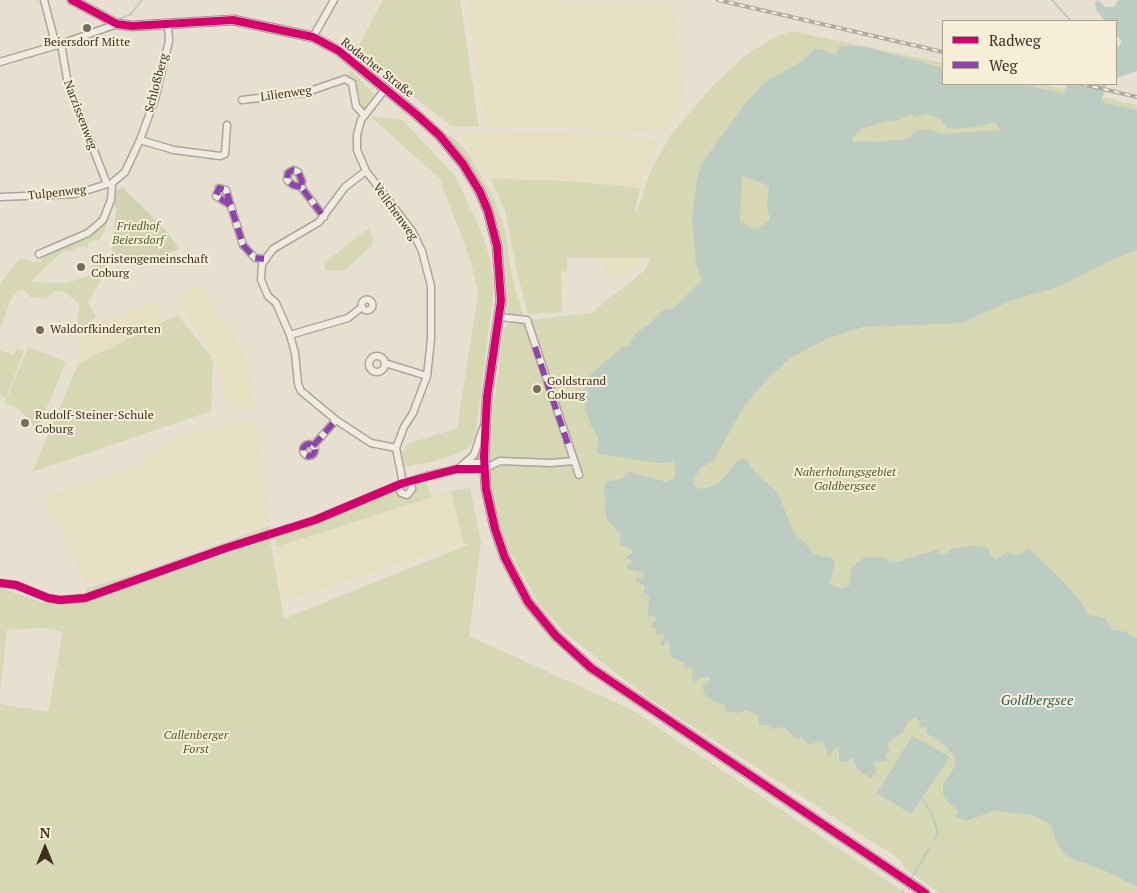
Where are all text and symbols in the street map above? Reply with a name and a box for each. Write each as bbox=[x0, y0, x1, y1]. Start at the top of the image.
legend bbox=[942, 20, 1117, 85]
marker: Beiersdorf Mitte bbox=[81, 22, 93, 34]
text: Radweg bbox=[989, 30, 1041, 50]
street label: Rodacher Straße bbox=[338, 35, 416, 101]
place label: Beiersdorf Mitte bbox=[44, 36, 130, 50]
street label: Schloßberg bbox=[142, 52, 172, 114]
text: Weg bbox=[989, 55, 1017, 75]
street label: Narzissenweg bbox=[60, 78, 100, 152]
street label: Lilienweg bbox=[259, 83, 313, 105]
street label: Veilchenweg bbox=[369, 181, 421, 243]
street label: Tulpenweg bbox=[27, 183, 87, 203]
park label: Friedhof Beiersdorf bbox=[112, 220, 164, 248]
place label: Christengemeinschaft Coburg bbox=[91, 253, 209, 281]
marker: Christengemeinschaft Coburg bbox=[75, 261, 87, 273]
place label: Waldorfkindergarten bbox=[50, 323, 161, 337]
marker: Waldorfkindergarten bbox=[34, 324, 46, 336]
place label: Goldstrand Coburg bbox=[547, 375, 606, 403]
marker: Goldstrand Coburg bbox=[531, 383, 543, 395]
place label: Rudolf-Steiner-Schule Coburg bbox=[35, 409, 154, 437]
marker: Rudolf-Steiner-Schule Coburg bbox=[19, 417, 31, 429]
park label: Naherholungsgebiet Goldbergsee bbox=[794, 466, 896, 494]
water label: Goldbergsee bbox=[1001, 693, 1073, 709]
park label: Callenberger Forst bbox=[164, 729, 228, 757]
north arrow bbox=[20, 823, 70, 873]
text: N bbox=[40, 823, 50, 842]

